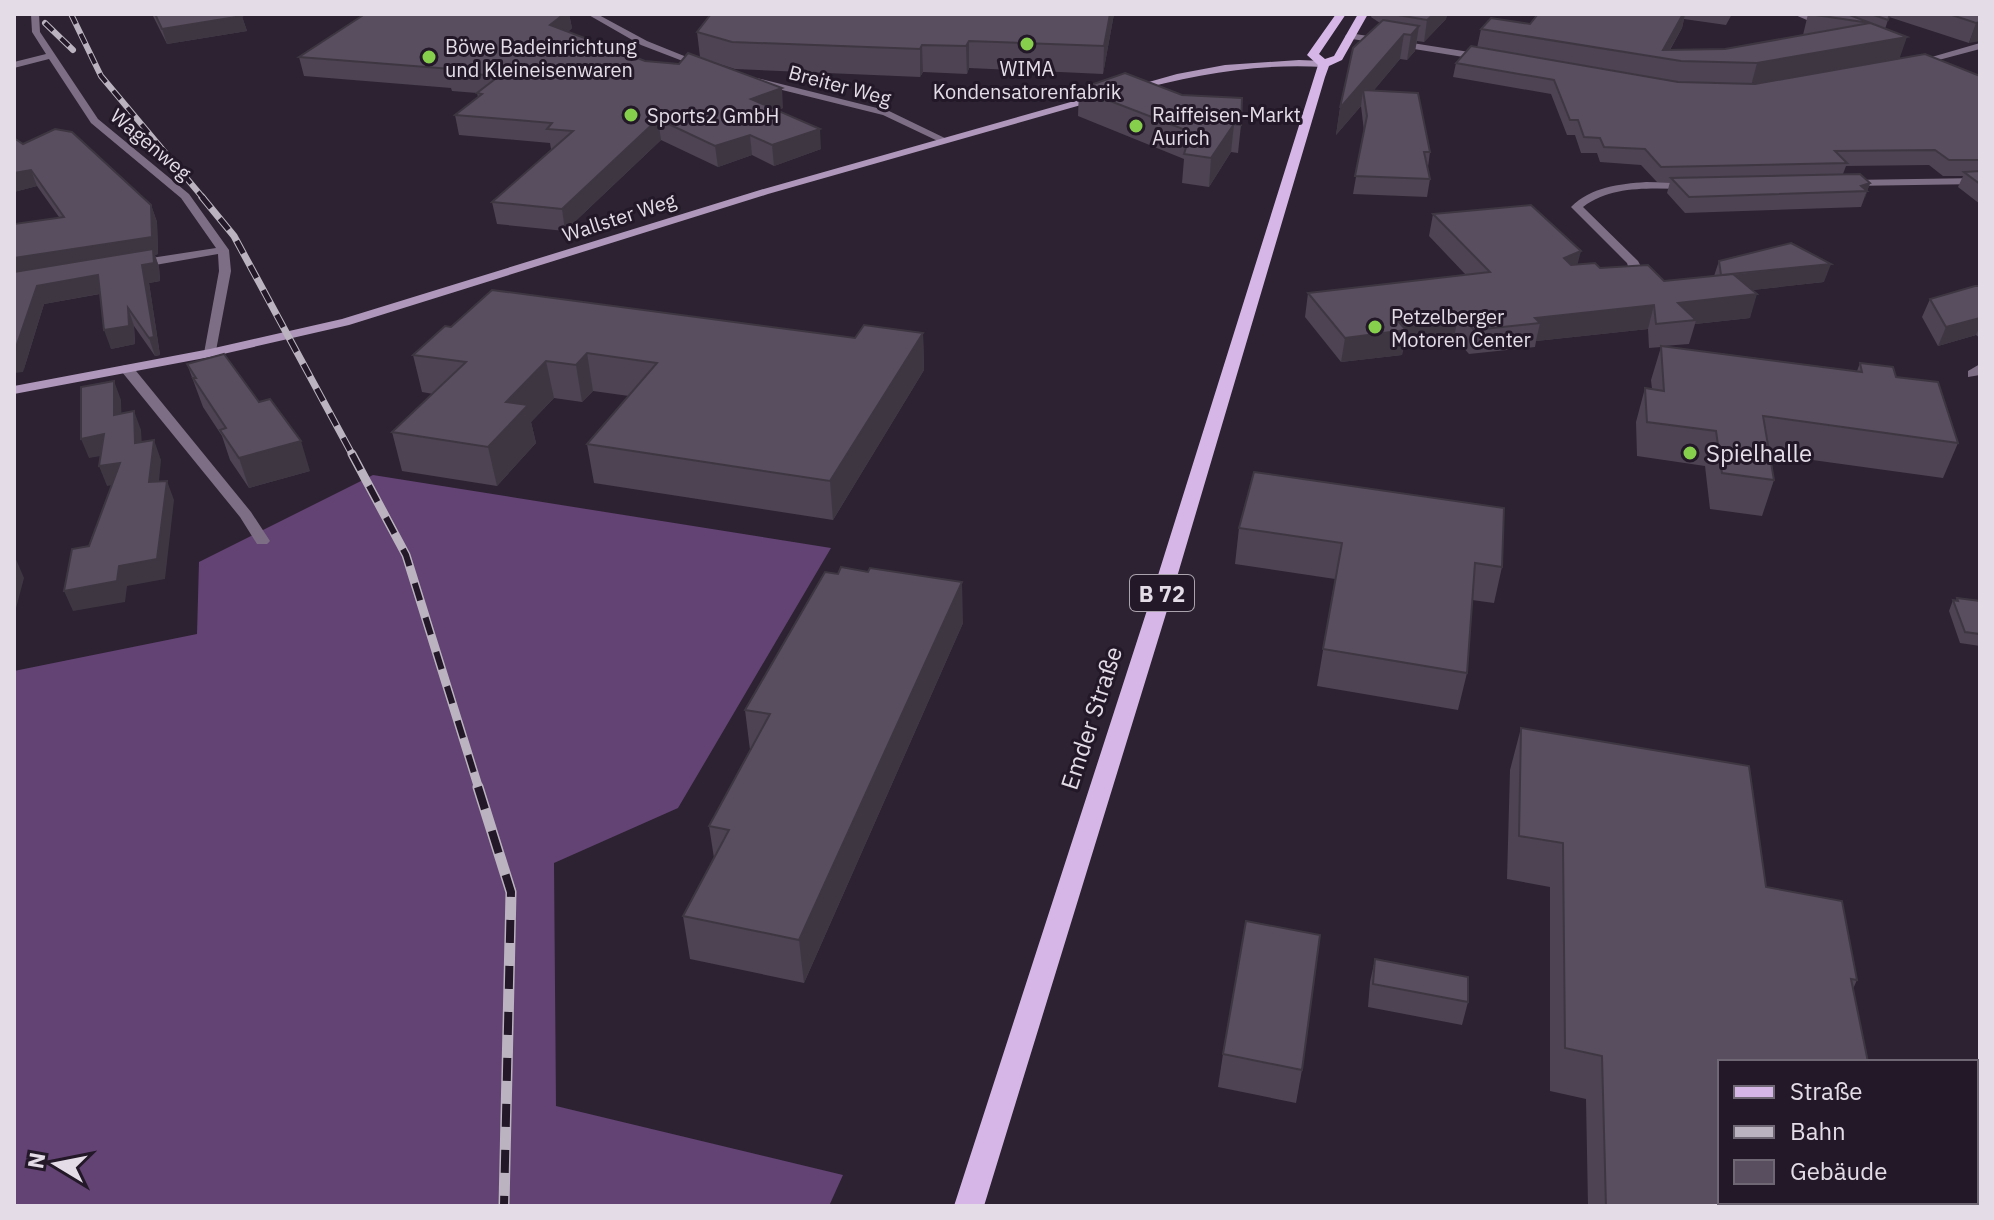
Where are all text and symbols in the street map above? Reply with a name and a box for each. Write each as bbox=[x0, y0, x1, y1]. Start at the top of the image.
place label: Böwe Badeinrichtung und Kleineisenwaren bbox=[445, 33, 637, 83]
marker: WIMA Kondensatorenfabrik bbox=[1018, 35, 1036, 53]
marker: Böwe Badeinrichtung und Kleineisenwaren bbox=[420, 48, 438, 66]
place label: WIMA Kondensatorenfabrik bbox=[933, 55, 1122, 105]
street label: Breiter Weg bbox=[786, 58, 895, 112]
place label: Raiffeisen-Markt Aurich bbox=[1152, 101, 1301, 151]
street label: Wagenweg bbox=[105, 102, 197, 186]
place label: Sports2 GmbH bbox=[647, 102, 779, 129]
marker: Sports2 GmbH bbox=[622, 106, 640, 124]
marker: Raiffeisen-Markt Aurich bbox=[1127, 117, 1145, 135]
street label: Wallster Weg bbox=[559, 186, 680, 248]
place label: Petzelberger Motoren Center bbox=[1391, 303, 1531, 353]
marker: Petzelberger Motoren Center bbox=[1366, 318, 1384, 336]
place label: Spielhalle bbox=[1706, 437, 1812, 469]
marker: Spielhalle bbox=[1681, 444, 1699, 462]
road number: B 72 bbox=[1130, 575, 1194, 611]
street label: Emder Straße bbox=[1053, 642, 1129, 794]
legend bbox=[1718, 1060, 1978, 1204]
text: Straße bbox=[1790, 1075, 1862, 1107]
text: Bahn bbox=[1790, 1115, 1846, 1147]
north arrow bbox=[16, 1124, 96, 1204]
text: N bbox=[20, 1150, 51, 1171]
text: Gebäude bbox=[1790, 1155, 1887, 1187]

